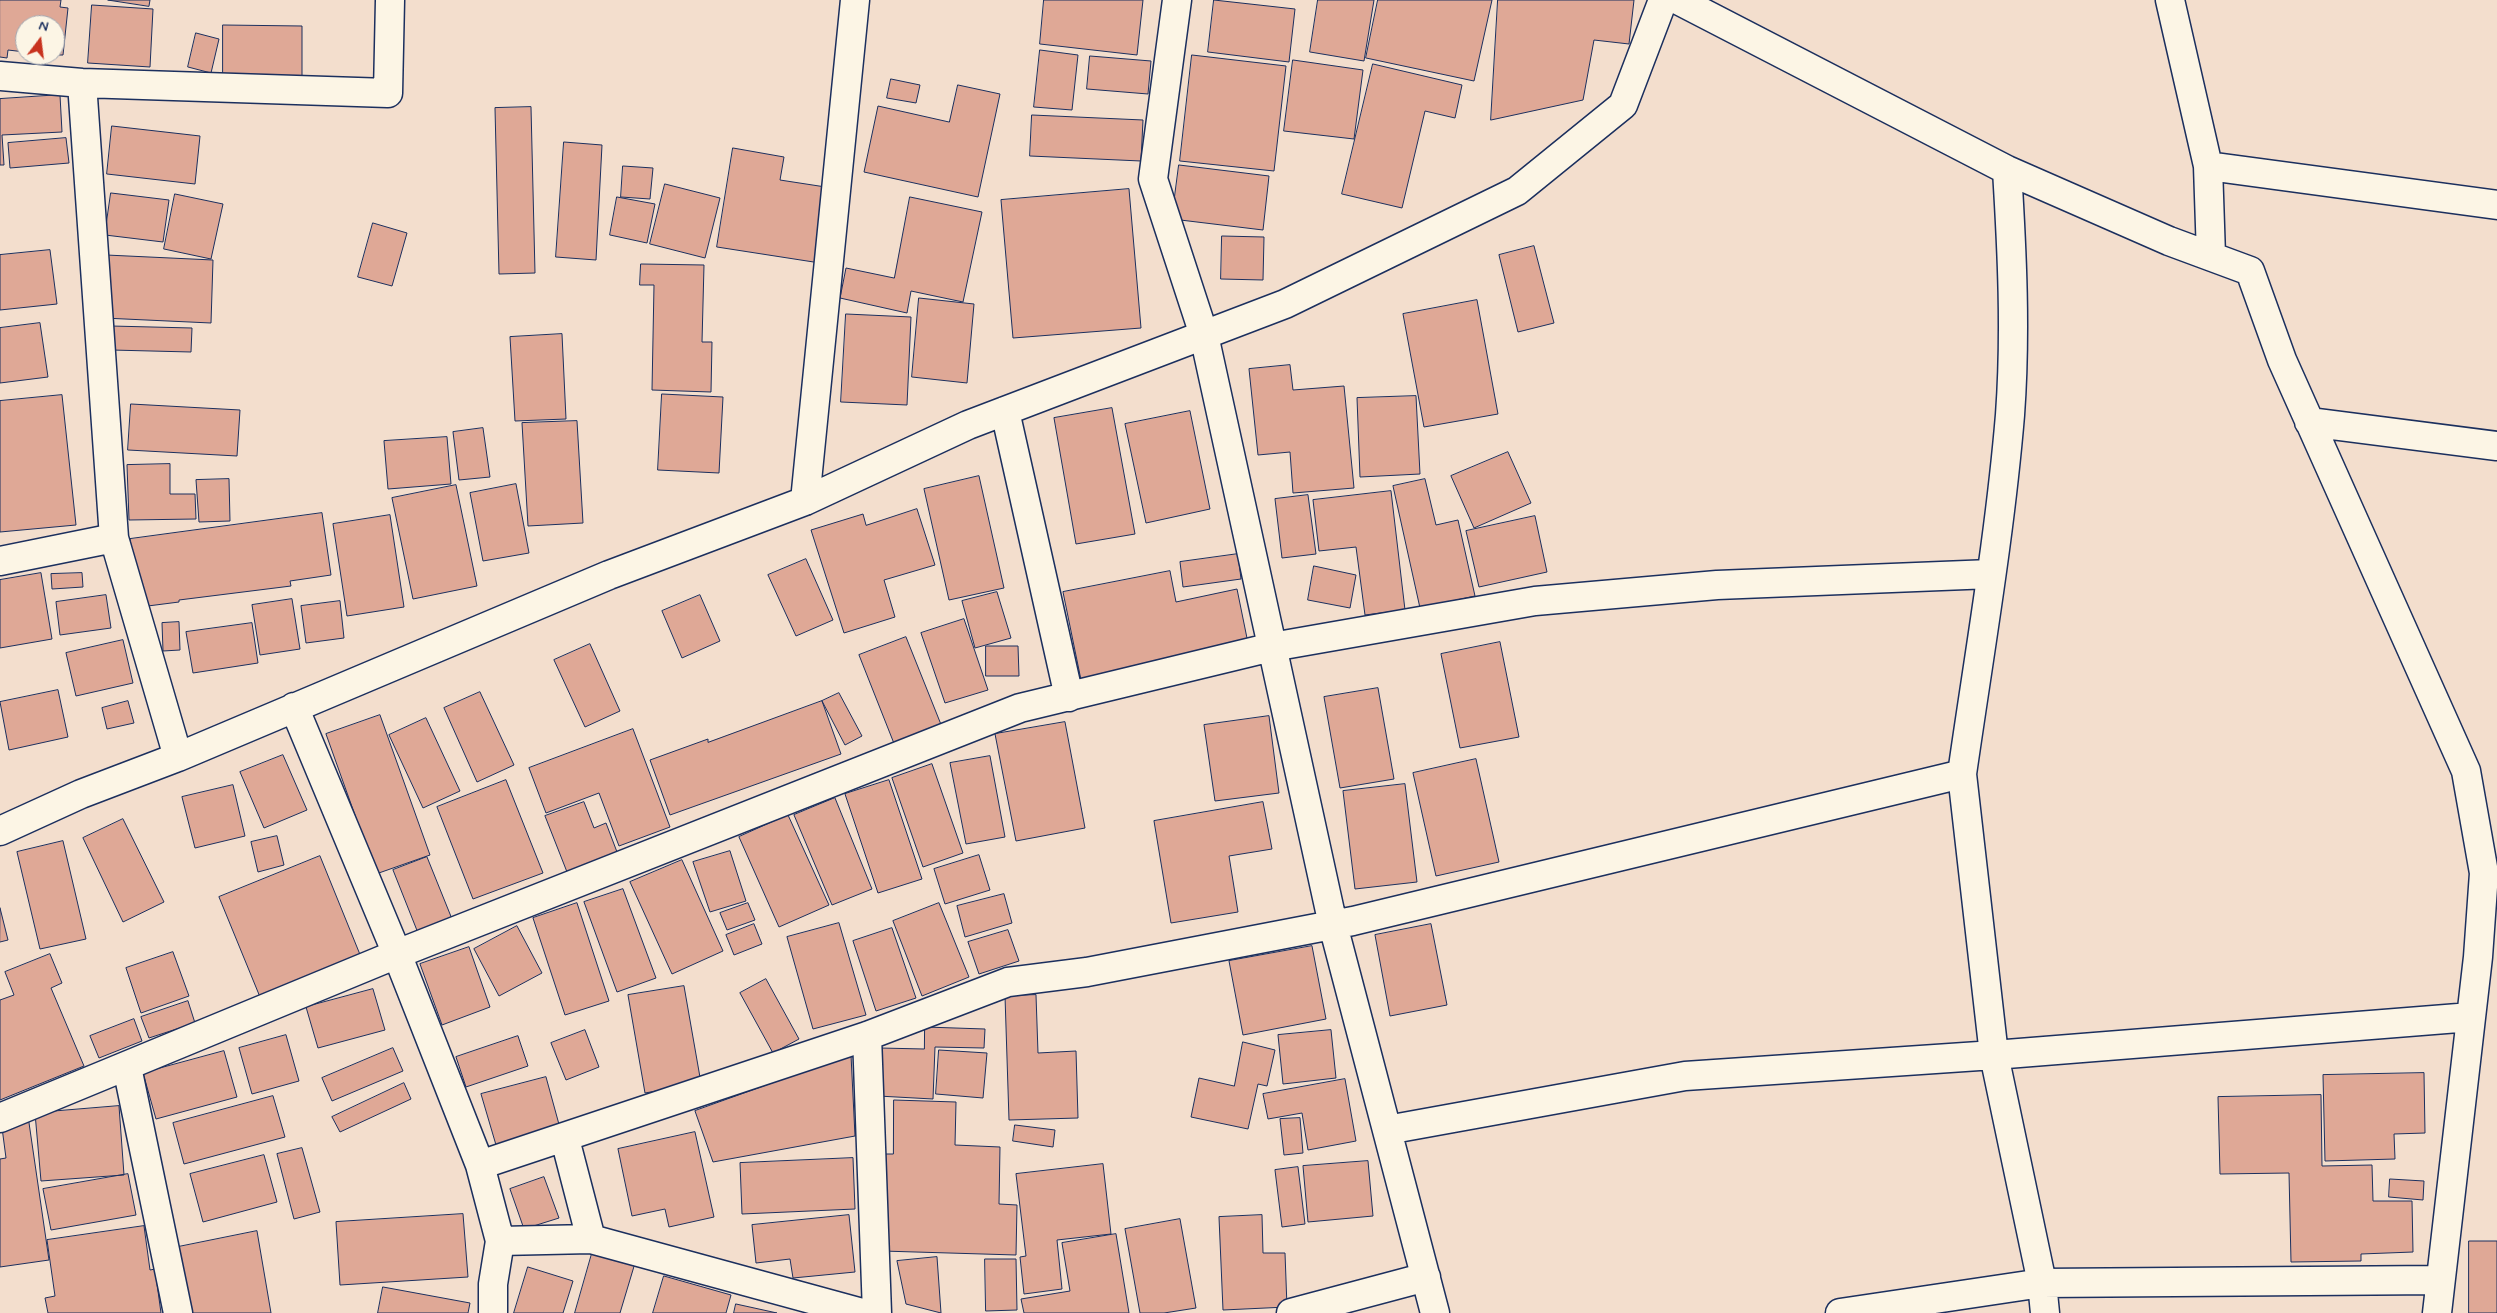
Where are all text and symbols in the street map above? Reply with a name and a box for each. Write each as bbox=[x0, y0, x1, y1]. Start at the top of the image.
north arrow bbox=[15, 15, 65, 65]
text: N bbox=[37, 17, 50, 36]

